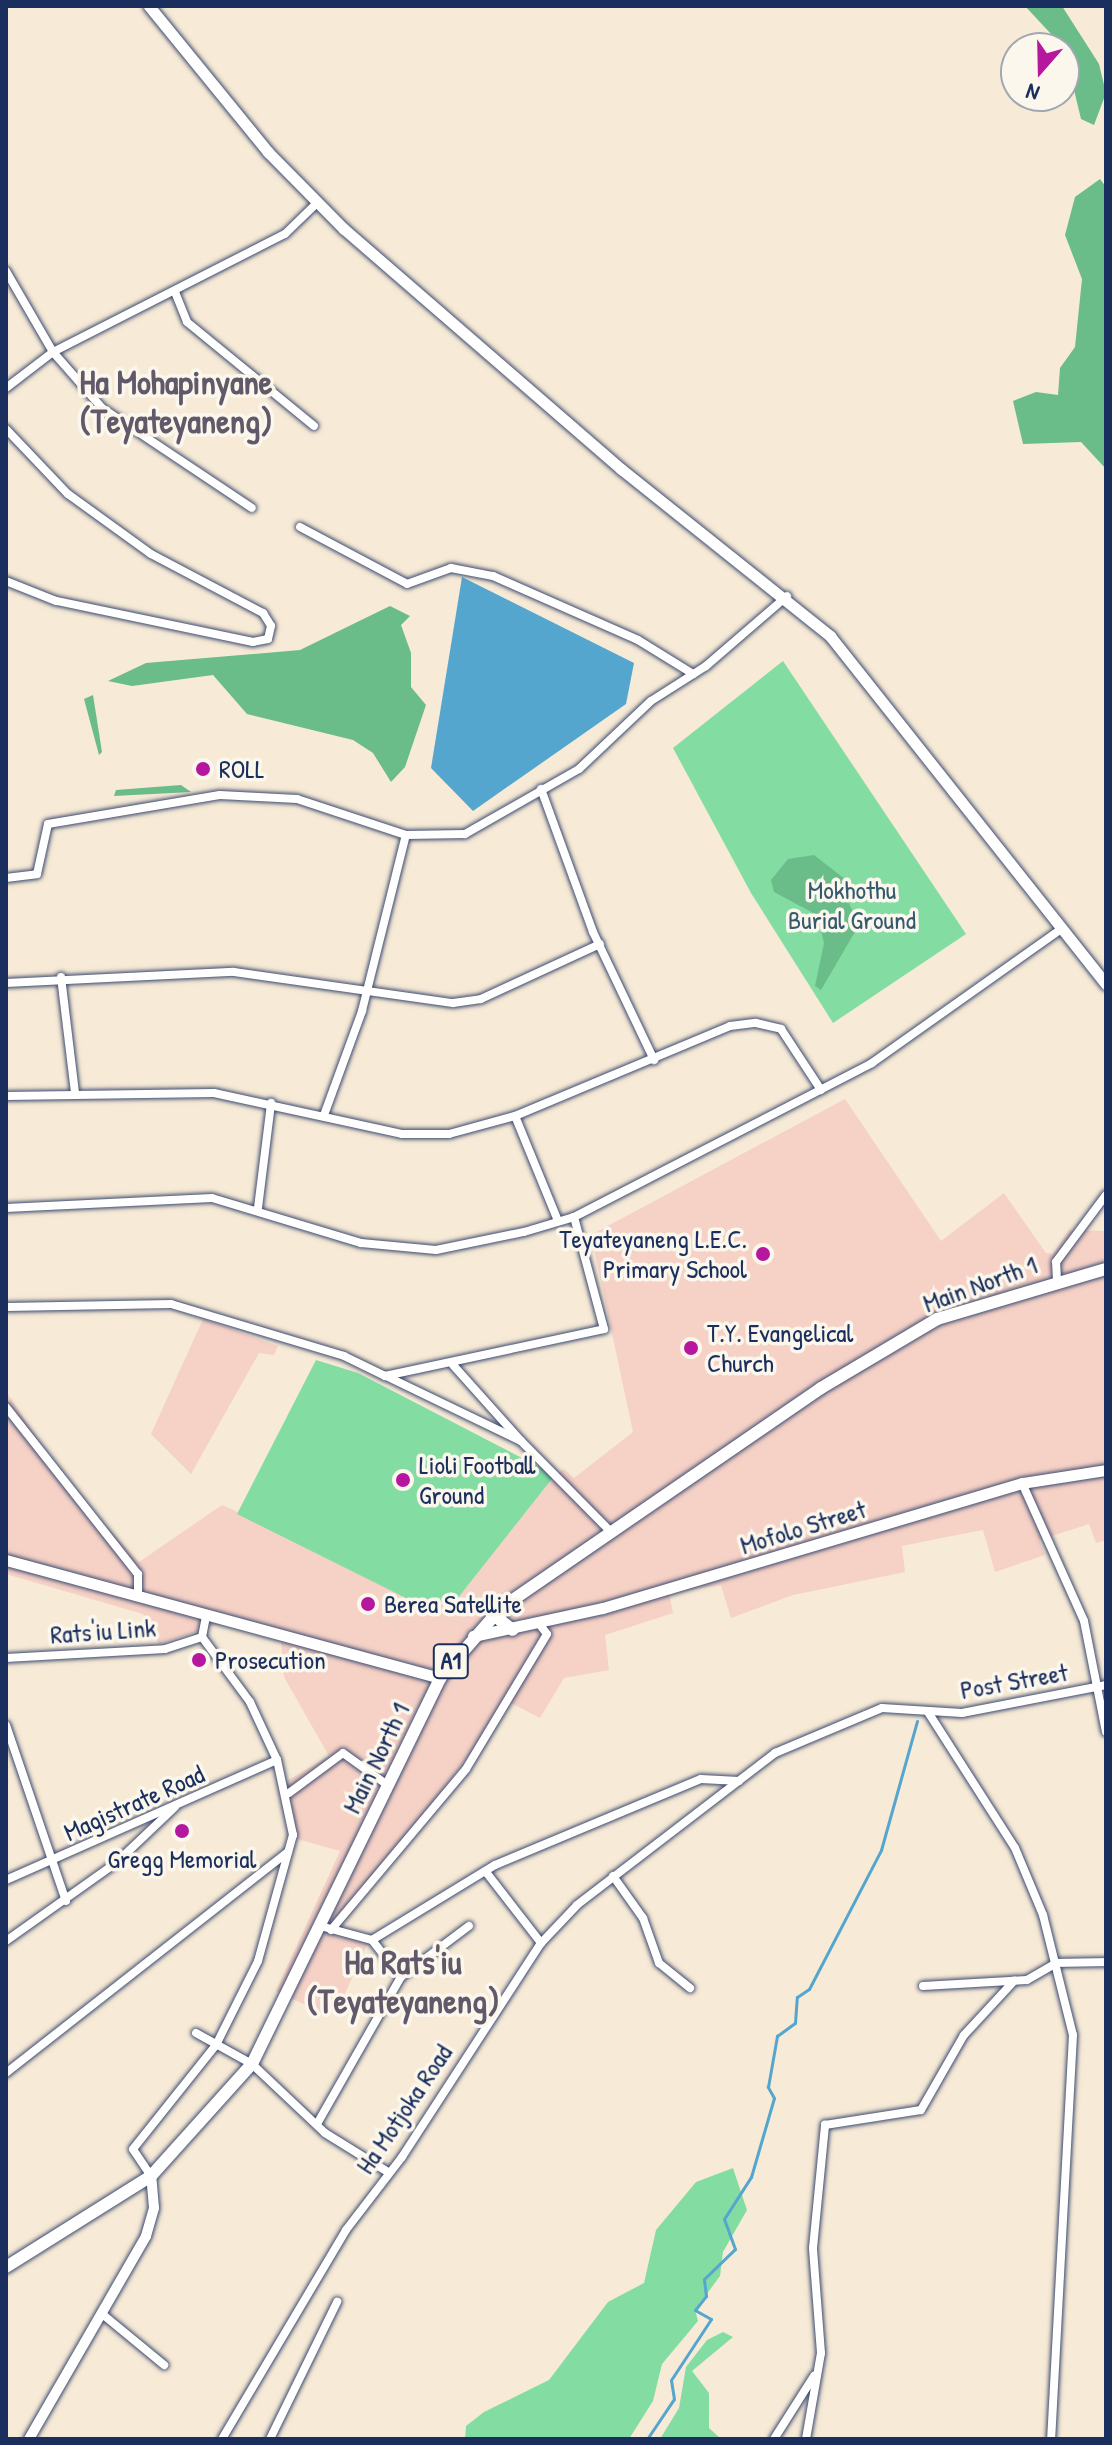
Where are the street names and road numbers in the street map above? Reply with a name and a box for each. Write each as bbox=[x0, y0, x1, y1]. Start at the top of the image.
street label: Main North 1 bbox=[919, 1249, 1041, 1319]
street label: Mofolo Street bbox=[736, 1493, 870, 1561]
street label: Rats'iu Link bbox=[49, 1612, 157, 1650]
road number: A1 bbox=[431, 1641, 471, 1681]
street label: Post Street bbox=[958, 1656, 1070, 1706]
street label: Main North 1 bbox=[336, 1698, 416, 1818]
street label: Magistrate Road bbox=[59, 1758, 209, 1848]
street label: Ha Motjoka Road bbox=[349, 2038, 459, 2180]

